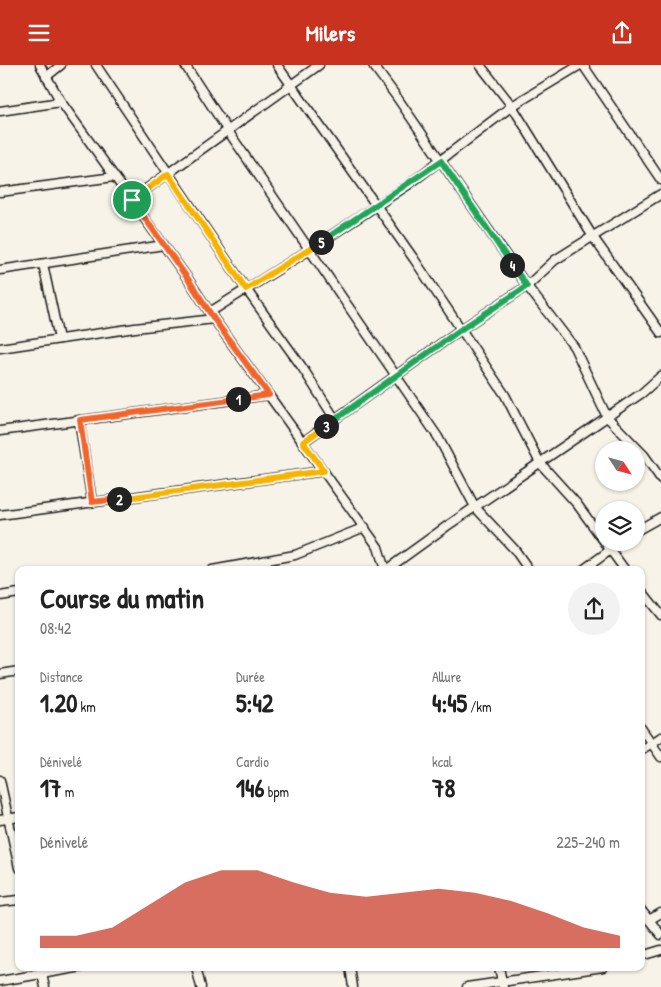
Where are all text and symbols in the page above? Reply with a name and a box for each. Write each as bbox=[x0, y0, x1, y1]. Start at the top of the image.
text: Milers bbox=[306, 18, 355, 48]
icon: menu bbox=[25, 19, 53, 47]
icon: share bbox=[608, 19, 636, 47]
pin bbox=[111, 179, 153, 221]
icon: arrive bbox=[118, 186, 146, 214]
pin: 5 bbox=[308, 229, 334, 255]
text: 5 bbox=[319, 233, 324, 252]
pin: 4 bbox=[500, 253, 524, 277]
text: 4 bbox=[510, 256, 515, 275]
pin: 1 bbox=[226, 387, 250, 411]
text: 1 bbox=[236, 390, 241, 409]
pin: 3 bbox=[314, 413, 338, 439]
text: 3 bbox=[323, 417, 330, 436]
north arrow bbox=[595, 441, 645, 491]
map controls bbox=[595, 441, 645, 551]
pin: 2 bbox=[106, 487, 132, 511]
text: 2 bbox=[116, 490, 123, 509]
button: layers bbox=[595, 501, 645, 551]
text: Course du matin bbox=[40, 579, 204, 617]
button: share bbox=[568, 583, 620, 635]
text: 08:42 bbox=[40, 617, 71, 639]
text: Distance bbox=[40, 667, 83, 686]
text: Durée bbox=[236, 667, 265, 686]
text: Allure bbox=[432, 667, 461, 686]
text: 1.20 bbox=[40, 686, 77, 720]
text: 5:42 bbox=[236, 686, 273, 720]
text: 4:45 bbox=[432, 686, 467, 720]
text: km bbox=[77, 697, 96, 716]
text: /km bbox=[467, 697, 492, 716]
text: Dénivelé bbox=[40, 752, 82, 771]
text: Cardio bbox=[236, 752, 269, 771]
text: kcal bbox=[432, 752, 452, 771]
text: 17 bbox=[40, 771, 61, 805]
text: 146 bbox=[236, 771, 264, 805]
text: 78 bbox=[432, 771, 455, 805]
text: m bbox=[61, 782, 74, 801]
text: bpm bbox=[264, 782, 289, 801]
text: Dénivelé bbox=[40, 831, 88, 853]
text: 225–240 m bbox=[556, 831, 620, 853]

